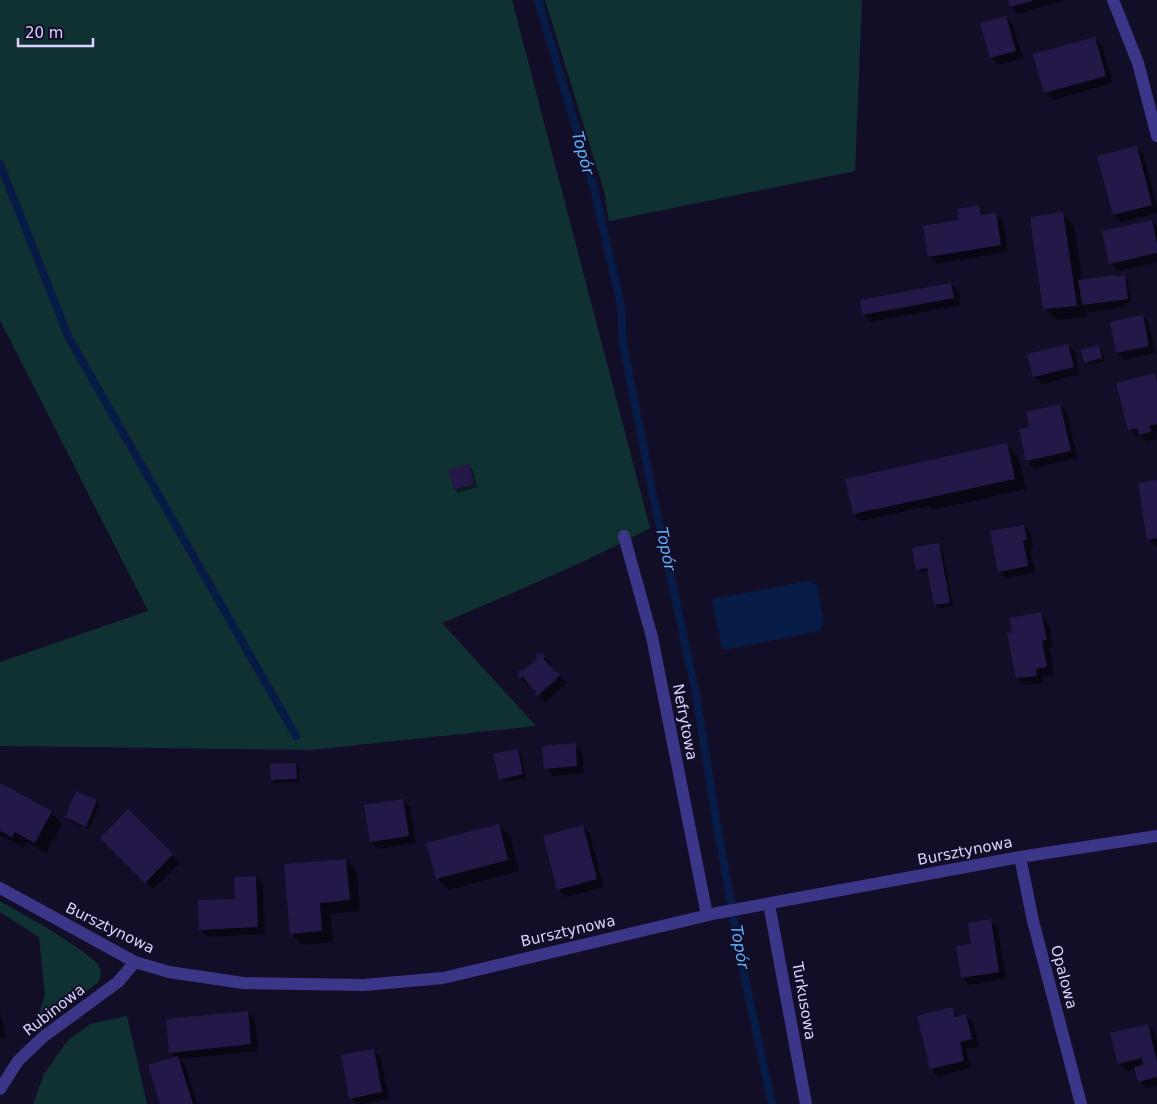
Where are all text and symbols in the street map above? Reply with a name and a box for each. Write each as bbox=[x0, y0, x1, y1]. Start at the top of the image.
scale bar bbox=[18, 15, 92, 47]
text: 20 m bbox=[25, 24, 63, 42]
water label: Topór bbox=[568, 129, 599, 178]
water label: Topór bbox=[652, 525, 680, 574]
street label: Nefrytowa bbox=[669, 682, 701, 762]
street label: Bursztynowa bbox=[916, 833, 1014, 869]
street label: Bursztynowa bbox=[63, 899, 157, 957]
street label: Bursztynowa bbox=[519, 911, 617, 951]
water label: Topór bbox=[727, 924, 753, 972]
street label: Opalowa bbox=[1047, 943, 1081, 1011]
street label: Turkusowa bbox=[788, 960, 820, 1041]
street label: Rubinowa bbox=[20, 980, 88, 1040]

